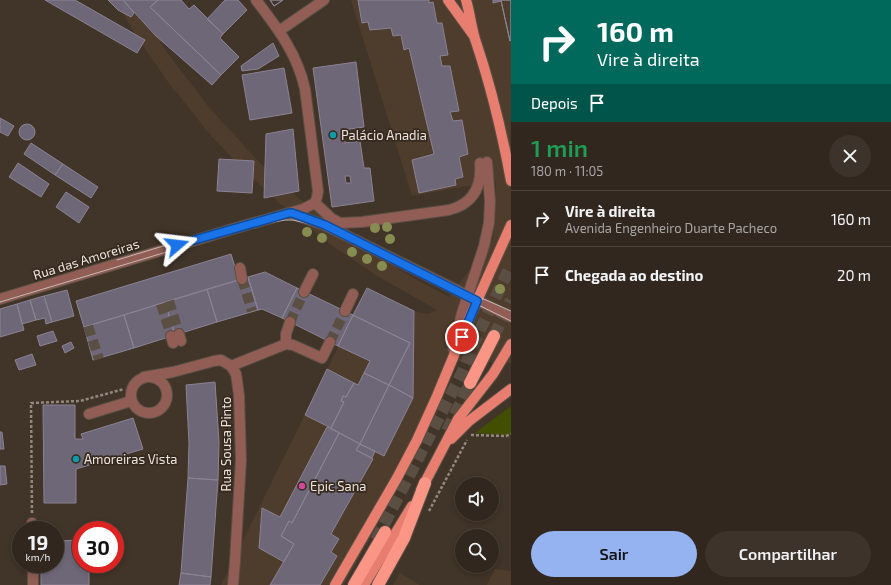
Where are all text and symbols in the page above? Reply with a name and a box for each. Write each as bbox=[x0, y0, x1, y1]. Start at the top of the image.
text: 160 m bbox=[597, 14, 674, 48]
icon: right bbox=[531, 16, 583, 68]
text: Vire à direita bbox=[597, 48, 700, 70]
icon: arrive bbox=[586, 92, 608, 114]
text: Depois bbox=[531, 94, 578, 112]
place label: Palácio Anadia bbox=[341, 127, 427, 143]
marker: Palácio Anadia bbox=[328, 130, 338, 140]
text: 1 min bbox=[531, 133, 588, 162]
button: close bbox=[829, 135, 871, 177]
text: 180 m · 11:05 bbox=[531, 163, 603, 179]
text: Vire à direita bbox=[565, 202, 655, 220]
icon: right bbox=[531, 208, 553, 230]
text: 160 m bbox=[831, 210, 871, 228]
text: Avenida Engenheiro Duarte Pacheco bbox=[565, 220, 777, 236]
position arrow bbox=[156, 224, 198, 266]
street label: Rua das Amoreiras bbox=[31, 235, 141, 283]
icon: arrive bbox=[531, 264, 553, 286]
text: Chegada ao destino bbox=[565, 266, 703, 284]
text: 20 m bbox=[837, 266, 871, 284]
pin bbox=[445, 320, 479, 354]
icon: arrive bbox=[451, 326, 473, 348]
street label: Rua Sousa Pinto bbox=[218, 397, 234, 492]
place label: Amoreiras Vista bbox=[84, 451, 177, 467]
marker: Amoreiras Vista bbox=[71, 454, 81, 464]
map controls bbox=[455, 477, 499, 573]
button: sound bbox=[455, 477, 499, 521]
place label: Epic Sana bbox=[310, 478, 366, 494]
marker: Epic Sana bbox=[297, 481, 307, 491]
speed limit sign: 30 bbox=[72, 521, 124, 573]
button: search bbox=[455, 529, 499, 573]
text: 19 bbox=[28, 530, 48, 554]
button: Sair bbox=[531, 531, 697, 577]
button: Compartilhar bbox=[705, 531, 871, 577]
text: km/h bbox=[26, 551, 50, 563]

